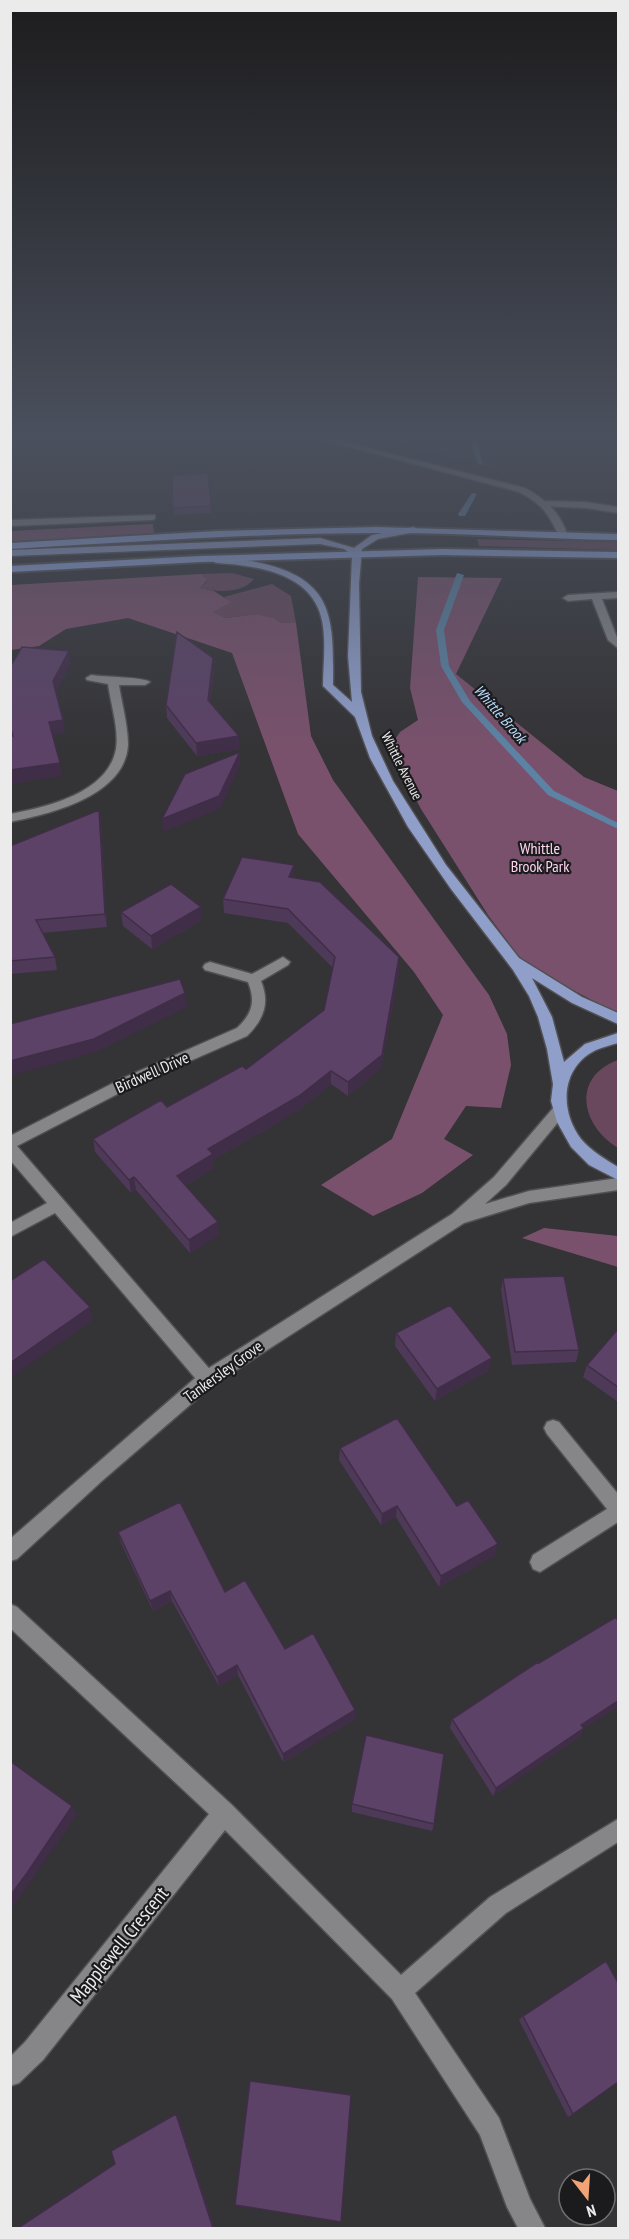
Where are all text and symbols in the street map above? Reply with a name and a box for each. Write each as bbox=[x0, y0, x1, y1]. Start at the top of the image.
water label: Whittle Brook bbox=[470, 681, 532, 748]
street label: Whittle Avenue bbox=[377, 729, 427, 803]
park label: Whittle Brook Park bbox=[511, 838, 570, 876]
street label: Birdwell Drive bbox=[112, 1047, 192, 1097]
street label: Tankersley Grove bbox=[180, 1336, 266, 1406]
street label: Mapplewell Crescent bbox=[64, 1881, 174, 2009]
north arrow bbox=[557, 2167, 617, 2227]
text: N bbox=[584, 2201, 598, 2222]

